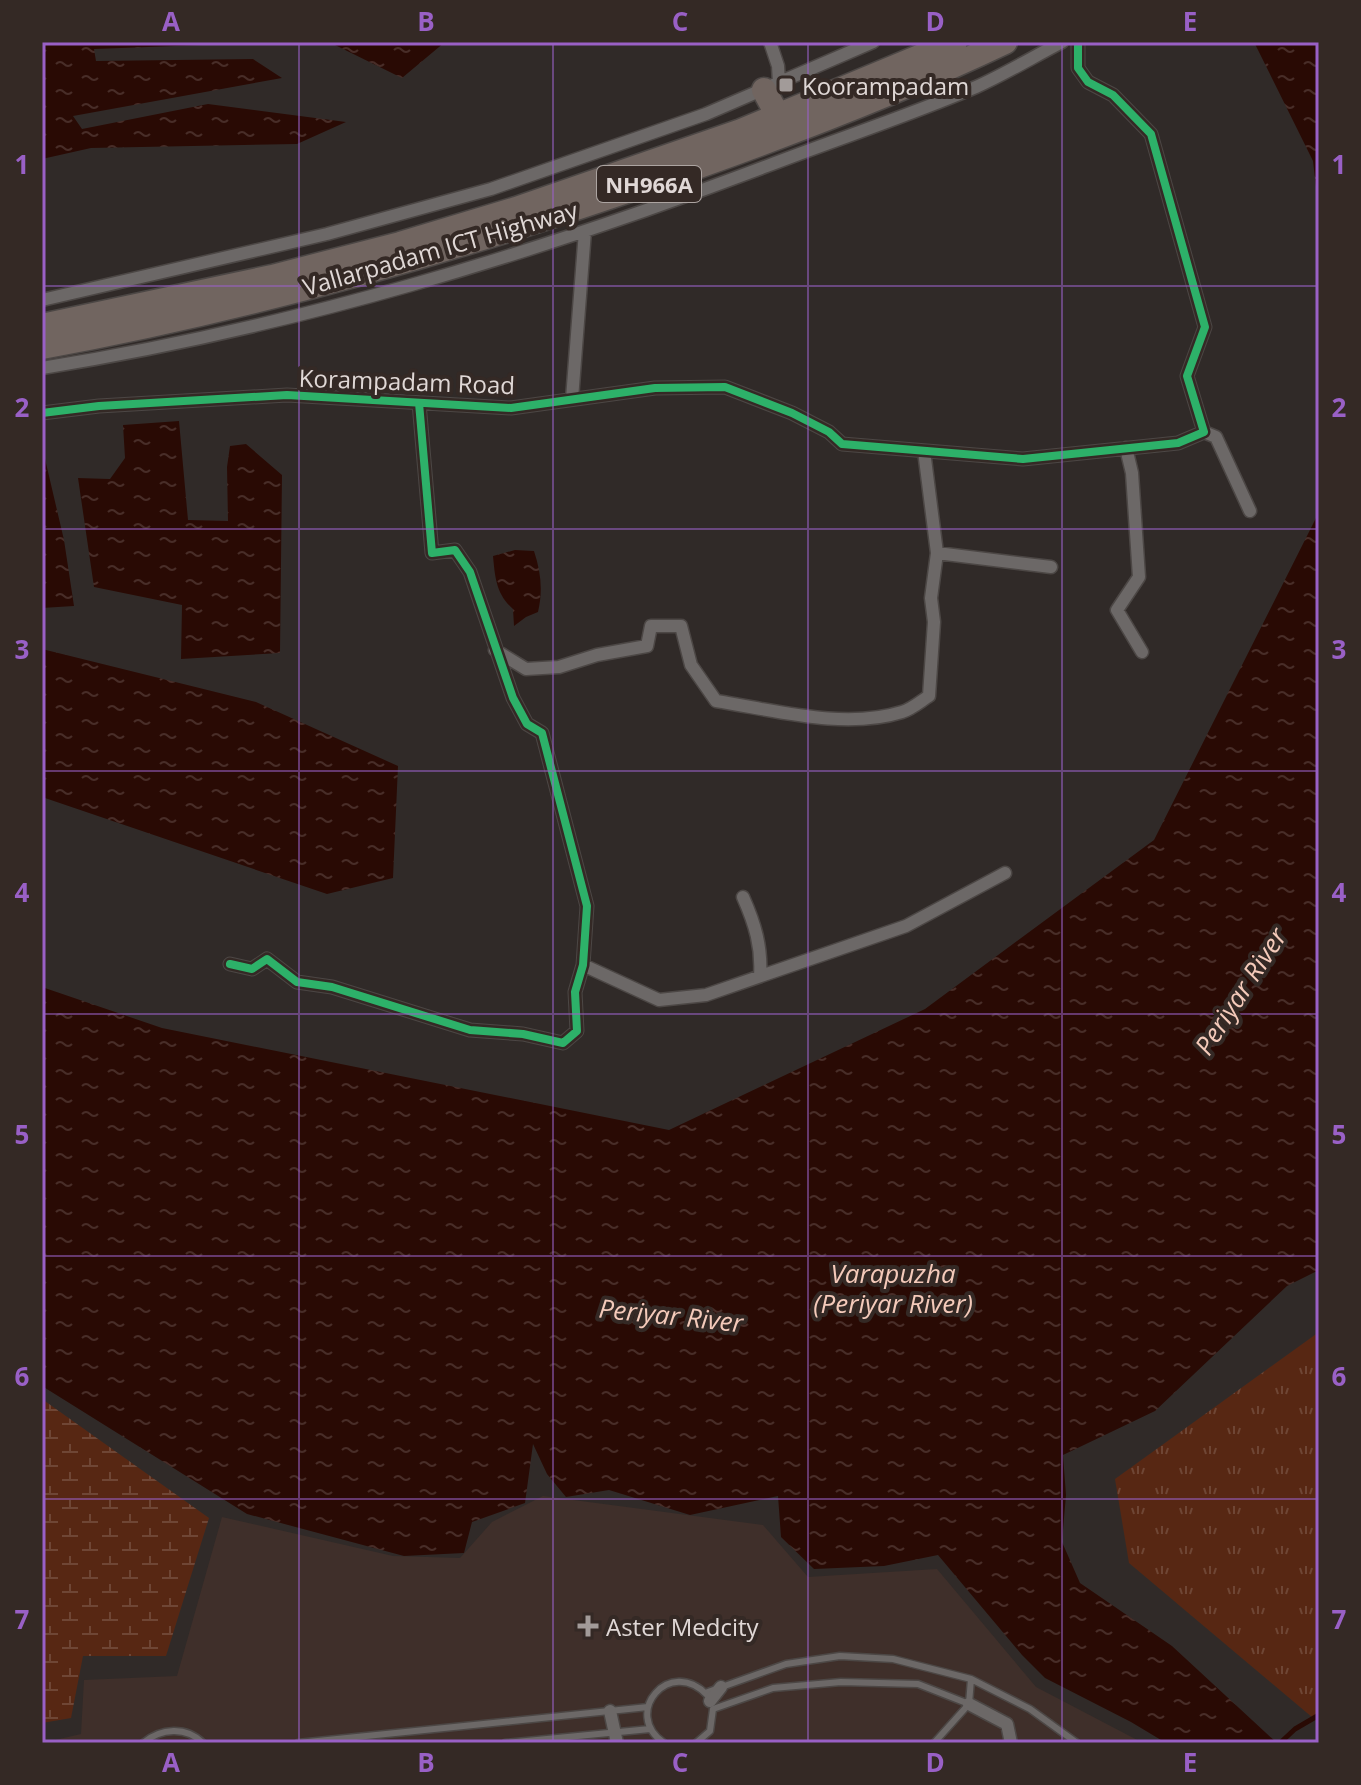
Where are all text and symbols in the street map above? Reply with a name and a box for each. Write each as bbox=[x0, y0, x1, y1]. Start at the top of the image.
text: A bbox=[162, 3, 180, 39]
text: B bbox=[417, 3, 435, 39]
text: C bbox=[672, 3, 688, 39]
text: D bbox=[925, 3, 945, 39]
text: E bbox=[1183, 3, 1197, 39]
place label: Koorampadam bbox=[802, 69, 969, 102]
marker: Koorampadam bbox=[777, 76, 795, 94]
text: 1 bbox=[15, 146, 29, 182]
text: 1 bbox=[1332, 146, 1346, 182]
road number: NH966A bbox=[597, 166, 701, 202]
street label: Vallarpadam ICT Highway bbox=[299, 193, 582, 303]
street label: Korampadam Road bbox=[298, 361, 516, 401]
text: 2 bbox=[15, 389, 30, 425]
text: 2 bbox=[1332, 389, 1347, 425]
text: 3 bbox=[15, 631, 29, 667]
text: 3 bbox=[1332, 631, 1346, 667]
text: 4 bbox=[15, 874, 30, 910]
text: 4 bbox=[1332, 874, 1347, 910]
water label: Periyar River bbox=[1185, 919, 1295, 1062]
text: 5 bbox=[15, 1116, 29, 1152]
text: 5 bbox=[1332, 1116, 1346, 1152]
water label: Varapuzha (Periyar River) bbox=[813, 1255, 973, 1321]
water label: Periyar River bbox=[597, 1290, 747, 1341]
text: 6 bbox=[15, 1358, 30, 1394]
text: 6 bbox=[1332, 1358, 1347, 1394]
text: 7 bbox=[15, 1601, 30, 1637]
text: 7 bbox=[1332, 1601, 1347, 1637]
place label: Aster Medcity bbox=[606, 1610, 760, 1643]
marker: Aster Medcity bbox=[577, 1615, 599, 1637]
text: A bbox=[162, 1744, 180, 1780]
text: B bbox=[417, 1744, 435, 1780]
text: C bbox=[672, 1744, 688, 1780]
text: D bbox=[925, 1744, 945, 1780]
text: E bbox=[1183, 1744, 1197, 1780]

